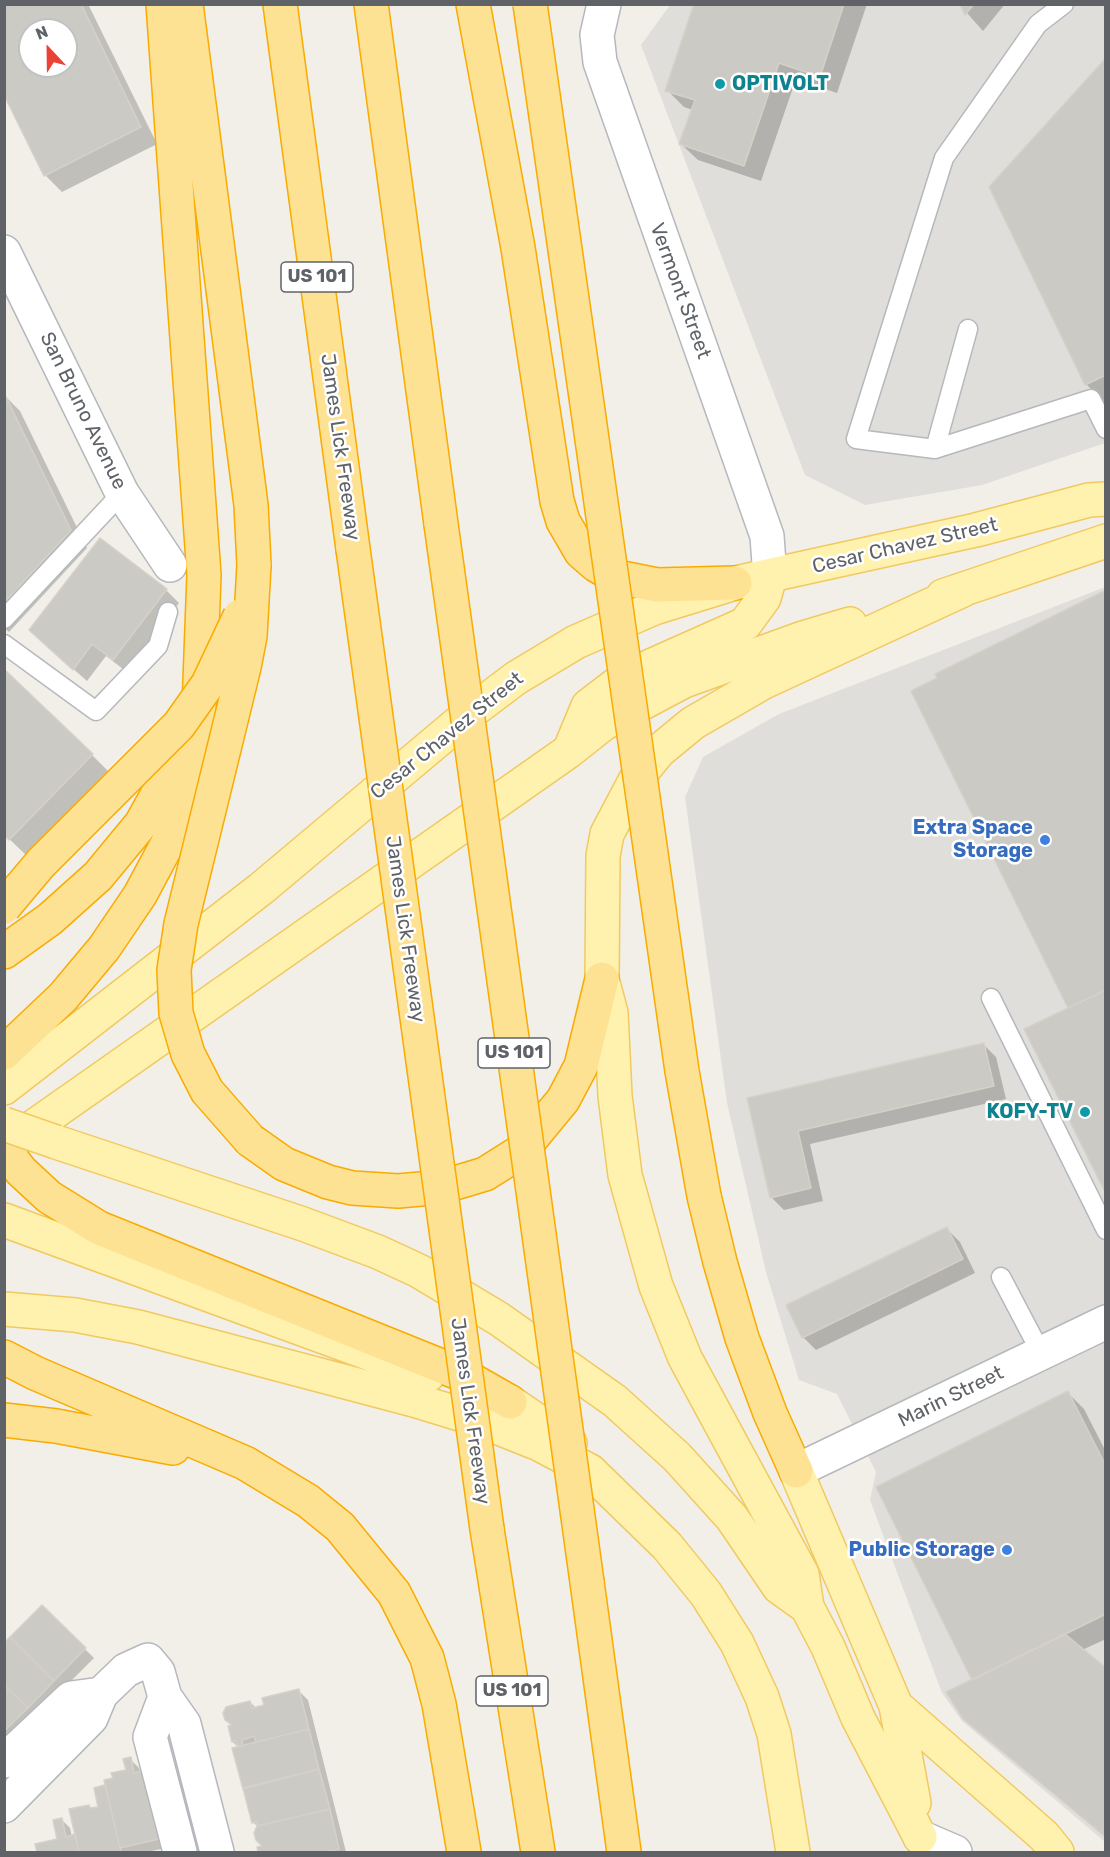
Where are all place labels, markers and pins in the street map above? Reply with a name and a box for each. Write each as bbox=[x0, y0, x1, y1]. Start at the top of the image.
place label: OPTIVOLT bbox=[732, 72, 829, 96]
marker: OPTIVOLT bbox=[713, 77, 727, 91]
place label: Extra Space Storage bbox=[913, 816, 1033, 863]
marker: Extra Space Storage bbox=[1038, 833, 1052, 847]
place label: KOFY-TV bbox=[987, 1100, 1073, 1124]
marker: KOFY-TV bbox=[1078, 1105, 1092, 1119]
place label: Public Storage bbox=[848, 1538, 995, 1562]
marker: Public Storage bbox=[1000, 1543, 1014, 1557]

